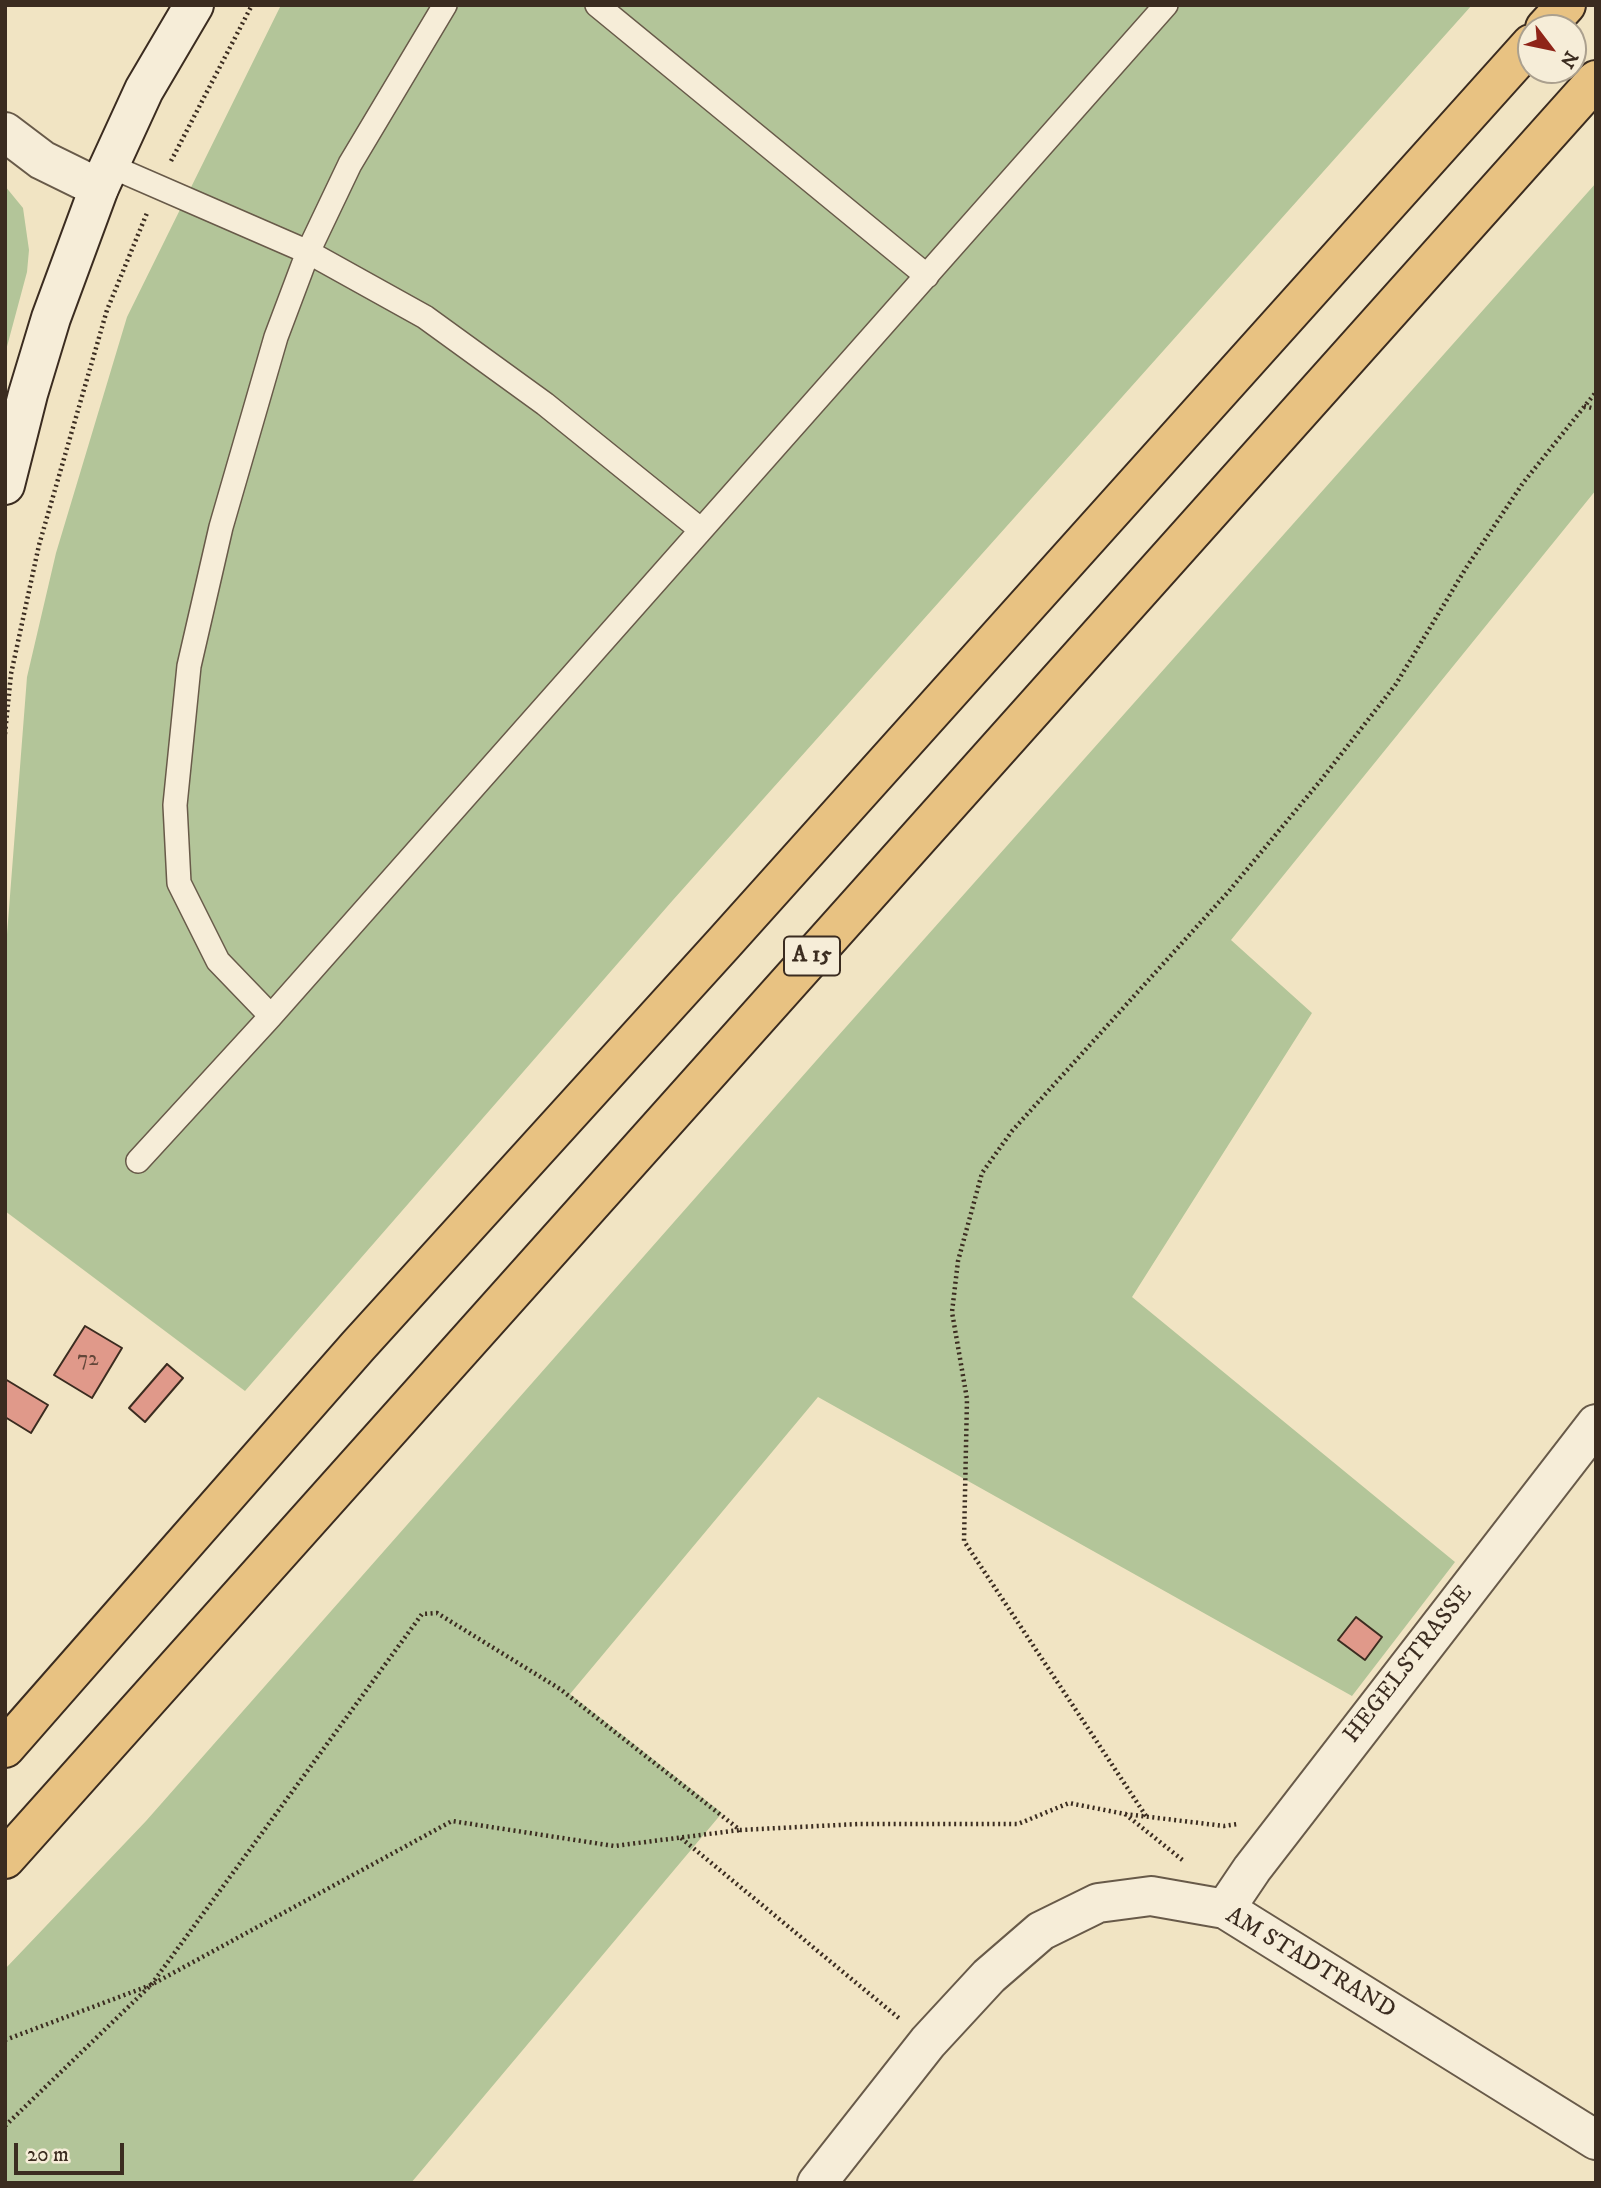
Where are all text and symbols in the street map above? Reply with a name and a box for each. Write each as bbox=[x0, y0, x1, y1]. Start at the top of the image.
north arrow bbox=[1517, 14, 1587, 84]
text: N bbox=[1555, 47, 1582, 72]
road number: A 15 bbox=[784, 937, 840, 976]
house number: 72 bbox=[77, 1348, 99, 1374]
street label: HEGELSTRASSE bbox=[1338, 1580, 1480, 1750]
street label: AM STADTRAND bbox=[1220, 1902, 1400, 2026]
scale bar bbox=[18, 2128, 128, 2172]
text: 20 m bbox=[27, 2142, 69, 2168]

